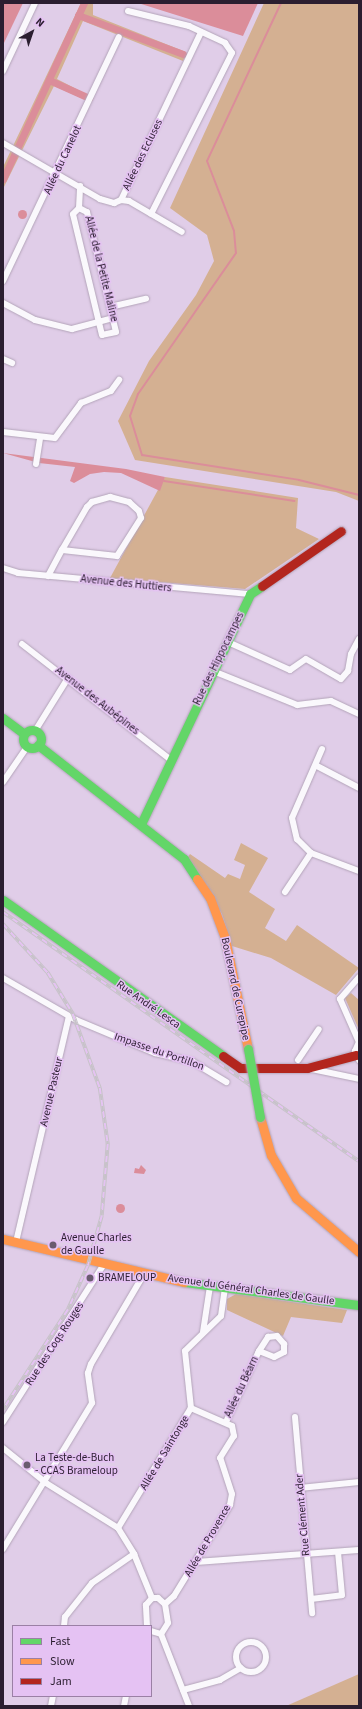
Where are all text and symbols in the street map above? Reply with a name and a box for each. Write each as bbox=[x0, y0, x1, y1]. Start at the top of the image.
north arrow bbox=[12, 12, 52, 52]
text: N bbox=[32, 14, 48, 31]
street label: Allée des Ecluses bbox=[120, 117, 166, 193]
street label: Allée du Canelot bbox=[41, 123, 85, 197]
street label: Allée de la Petite Maline bbox=[81, 215, 121, 323]
street label: Avenue des Huttiers bbox=[80, 573, 172, 595]
street label: Rue des Hippocampes bbox=[191, 610, 247, 708]
street label: Avenue des Aubépines bbox=[52, 664, 142, 738]
street label: Boulevard de Curepipe bbox=[218, 936, 252, 1042]
street label: Rue André Lesca bbox=[113, 978, 183, 1032]
street label: Impasse du Portillon bbox=[112, 1030, 206, 1074]
street label: Avenue Pasteur bbox=[38, 1056, 66, 1128]
place label: Avenue Charles de Gaulle bbox=[61, 1232, 132, 1258]
marker: Avenue Charles de Gaulle bbox=[48, 1240, 58, 1250]
place label: BRAMELOUP bbox=[98, 1271, 156, 1285]
street label: Avenue du Général Charles de Gaulle bbox=[167, 1272, 335, 1308]
marker: BRAMELOUP bbox=[85, 1273, 95, 1283]
street label: Rue des Coqs Rouges bbox=[23, 1300, 87, 1388]
street label: Allée du Béarn bbox=[222, 1354, 262, 1420]
street label: Allée de Saintonge bbox=[137, 1413, 193, 1493]
place label: La Teste-de-Buch - CCAS Brameloup bbox=[35, 1452, 118, 1478]
marker: La Teste-de-Buch - CCAS Brameloup bbox=[22, 1460, 32, 1470]
street label: Rue Clément Ader bbox=[293, 1473, 313, 1557]
street label: Allée de Provence bbox=[182, 1503, 234, 1579]
legend bbox=[12, 1625, 152, 1697]
text: Fast bbox=[50, 1633, 70, 1650]
text: Slow bbox=[50, 1653, 75, 1670]
text: Jam bbox=[50, 1673, 72, 1690]

